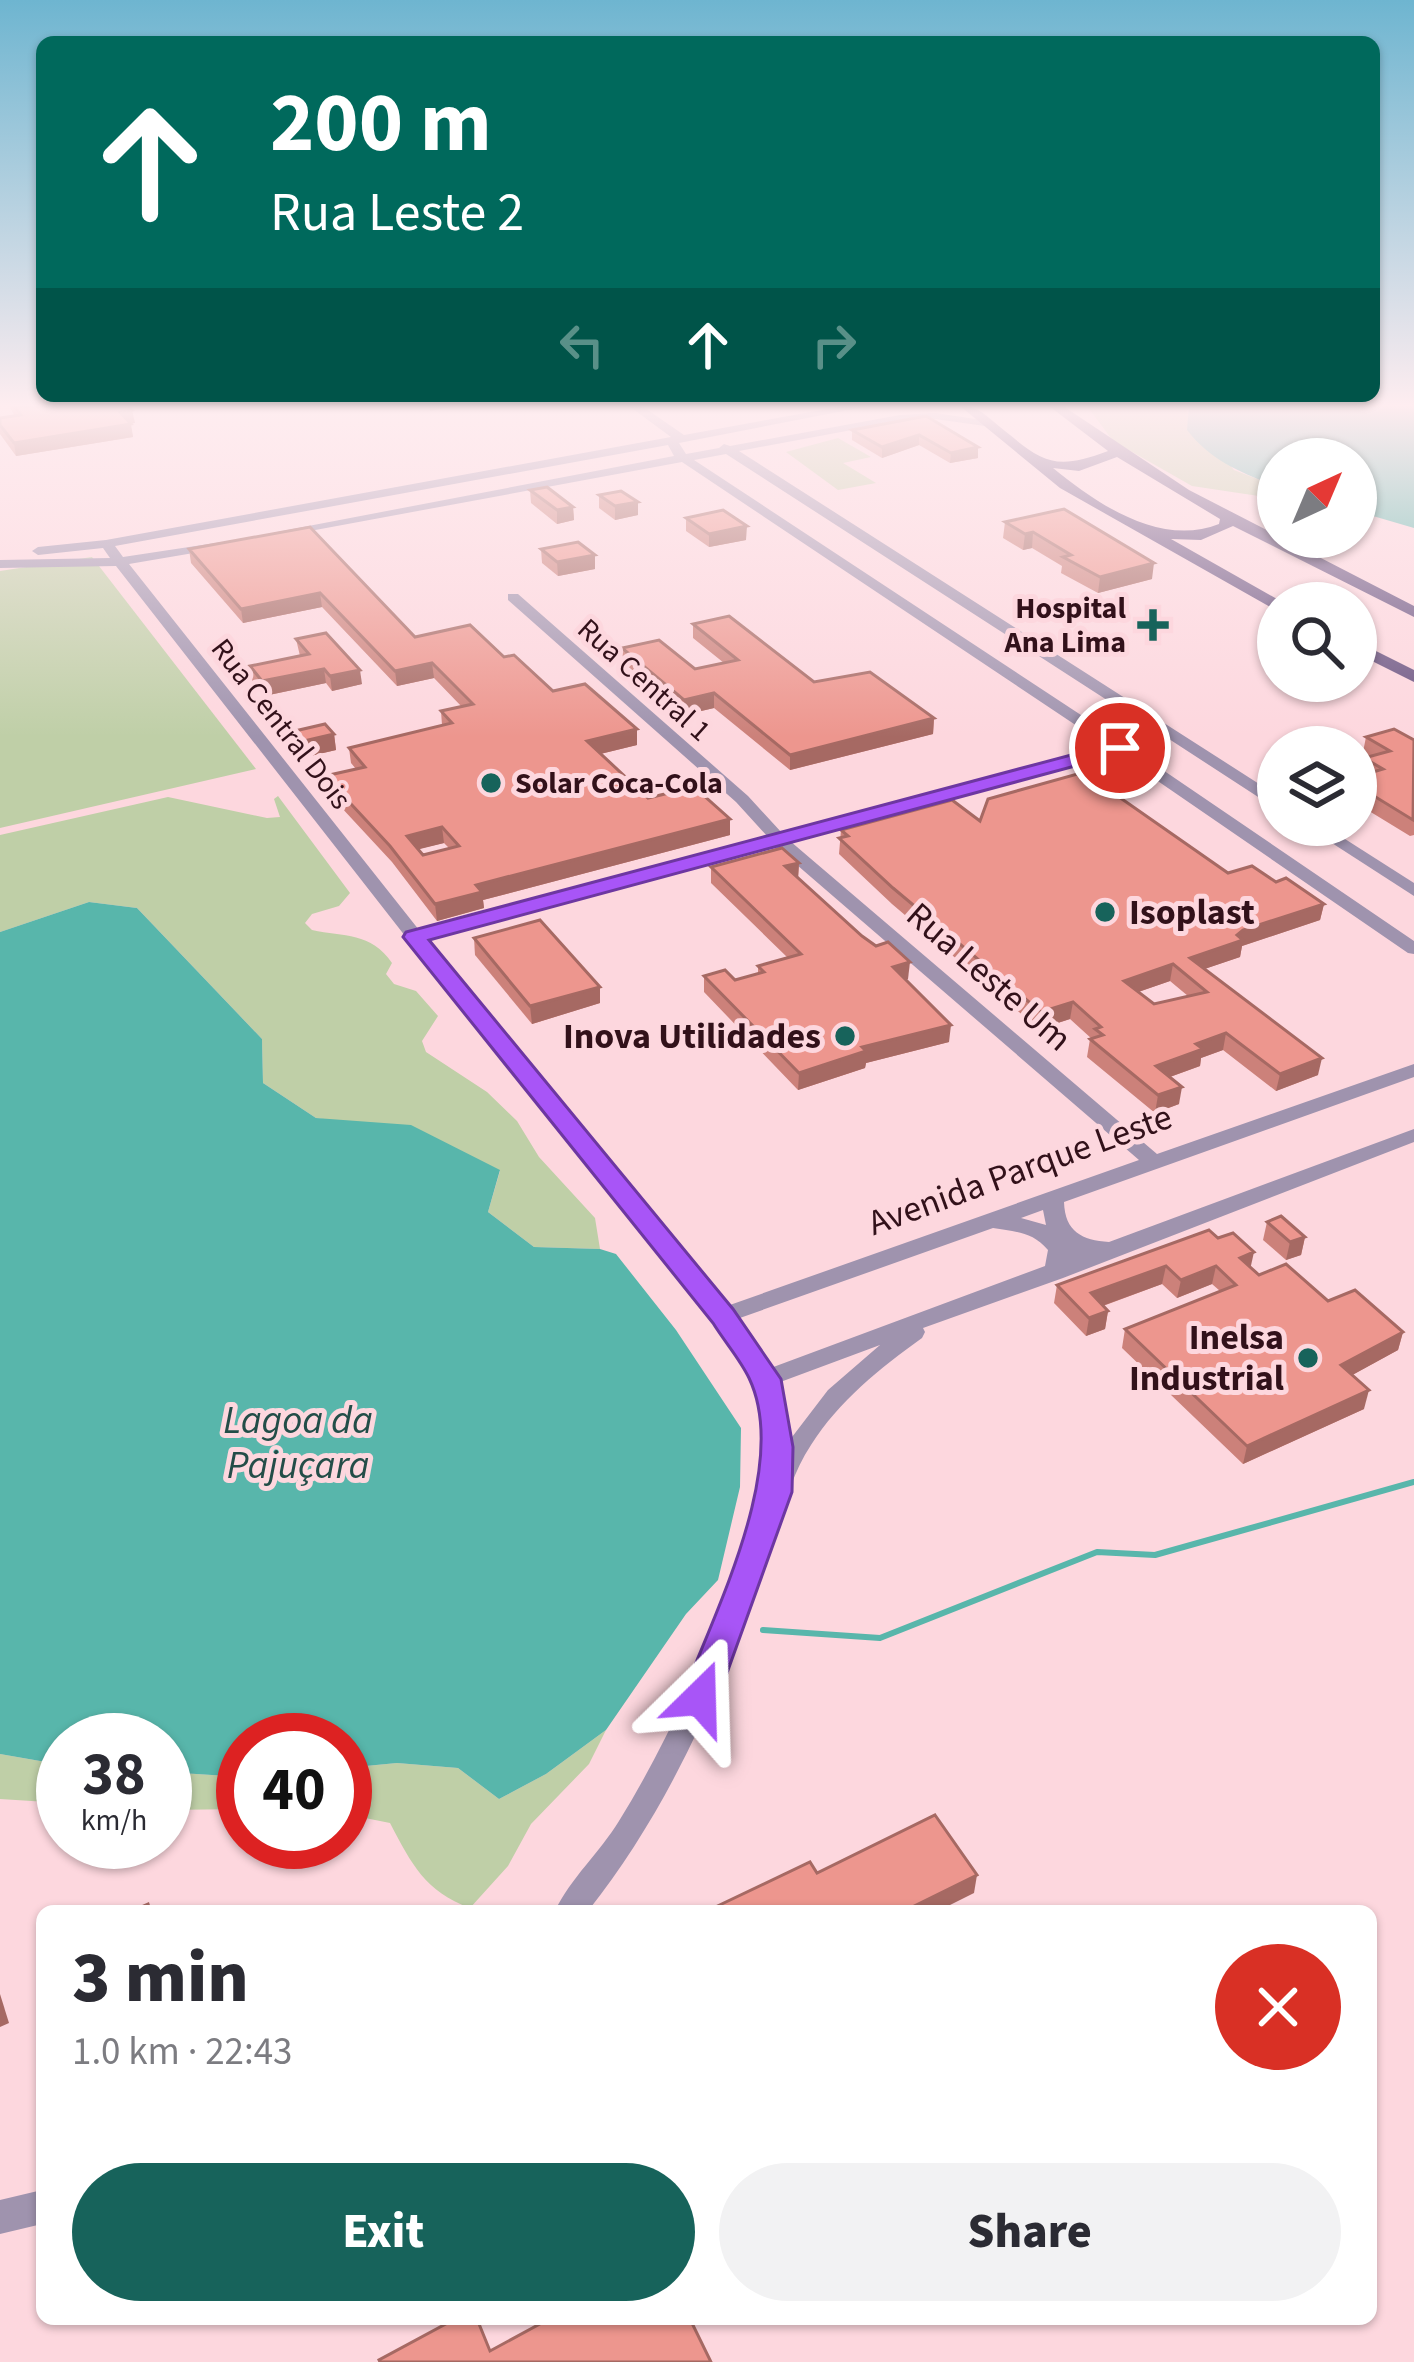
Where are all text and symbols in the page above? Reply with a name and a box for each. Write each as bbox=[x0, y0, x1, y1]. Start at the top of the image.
text: 200 m bbox=[270, 64, 492, 184]
icon: ahead bbox=[72, 84, 228, 240]
text: Rua Leste 2 bbox=[270, 175, 524, 252]
icon: left bbox=[549, 312, 615, 378]
icon: ahead bbox=[675, 312, 741, 378]
icon: right bbox=[801, 312, 867, 378]
north arrow bbox=[1257, 438, 1377, 558]
map controls bbox=[1257, 438, 1377, 846]
button: search bbox=[1257, 582, 1377, 702]
place label: Hospital Ana Lima bbox=[1004, 587, 1126, 664]
street label: Rua Central 1 bbox=[568, 608, 720, 752]
marker: Hospital Ana Lima bbox=[1137, 609, 1169, 641]
street label: Rua Central Dois bbox=[201, 630, 361, 818]
pin bbox=[1069, 697, 1171, 799]
icon: arrive bbox=[1087, 715, 1153, 781]
button: layers bbox=[1257, 726, 1377, 846]
place label: Solar Coca-Cola bbox=[515, 762, 723, 805]
marker: Solar Coca-Cola bbox=[478, 770, 504, 796]
place label: Isoplast bbox=[1129, 887, 1255, 938]
street label: Rua Leste Um bbox=[895, 891, 1083, 1063]
marker: Isoplast bbox=[1092, 899, 1118, 925]
place label: Inova Utilidades bbox=[563, 1011, 821, 1062]
marker: Inova Utilidades bbox=[832, 1023, 858, 1049]
street label: Avenida Parque Leste bbox=[861, 1091, 1179, 1249]
place label: Inelsa Industrial bbox=[1129, 1312, 1284, 1404]
marker: Inelsa Industrial bbox=[1295, 1345, 1321, 1371]
water label: Lagoa da Pajuçara bbox=[223, 1393, 373, 1494]
position arrow bbox=[637, 1635, 763, 1761]
speed limit sign: 40 bbox=[216, 1713, 372, 1869]
text: 38 bbox=[82, 1733, 146, 1818]
text: km/h bbox=[81, 1799, 147, 1842]
text: 3 min bbox=[72, 1927, 249, 2030]
button: close bbox=[1215, 1944, 1341, 2070]
text: 1.0 km · 22:43 bbox=[72, 2024, 292, 2080]
button: Exit bbox=[72, 2163, 695, 2301]
button: Share bbox=[719, 2163, 1341, 2301]

